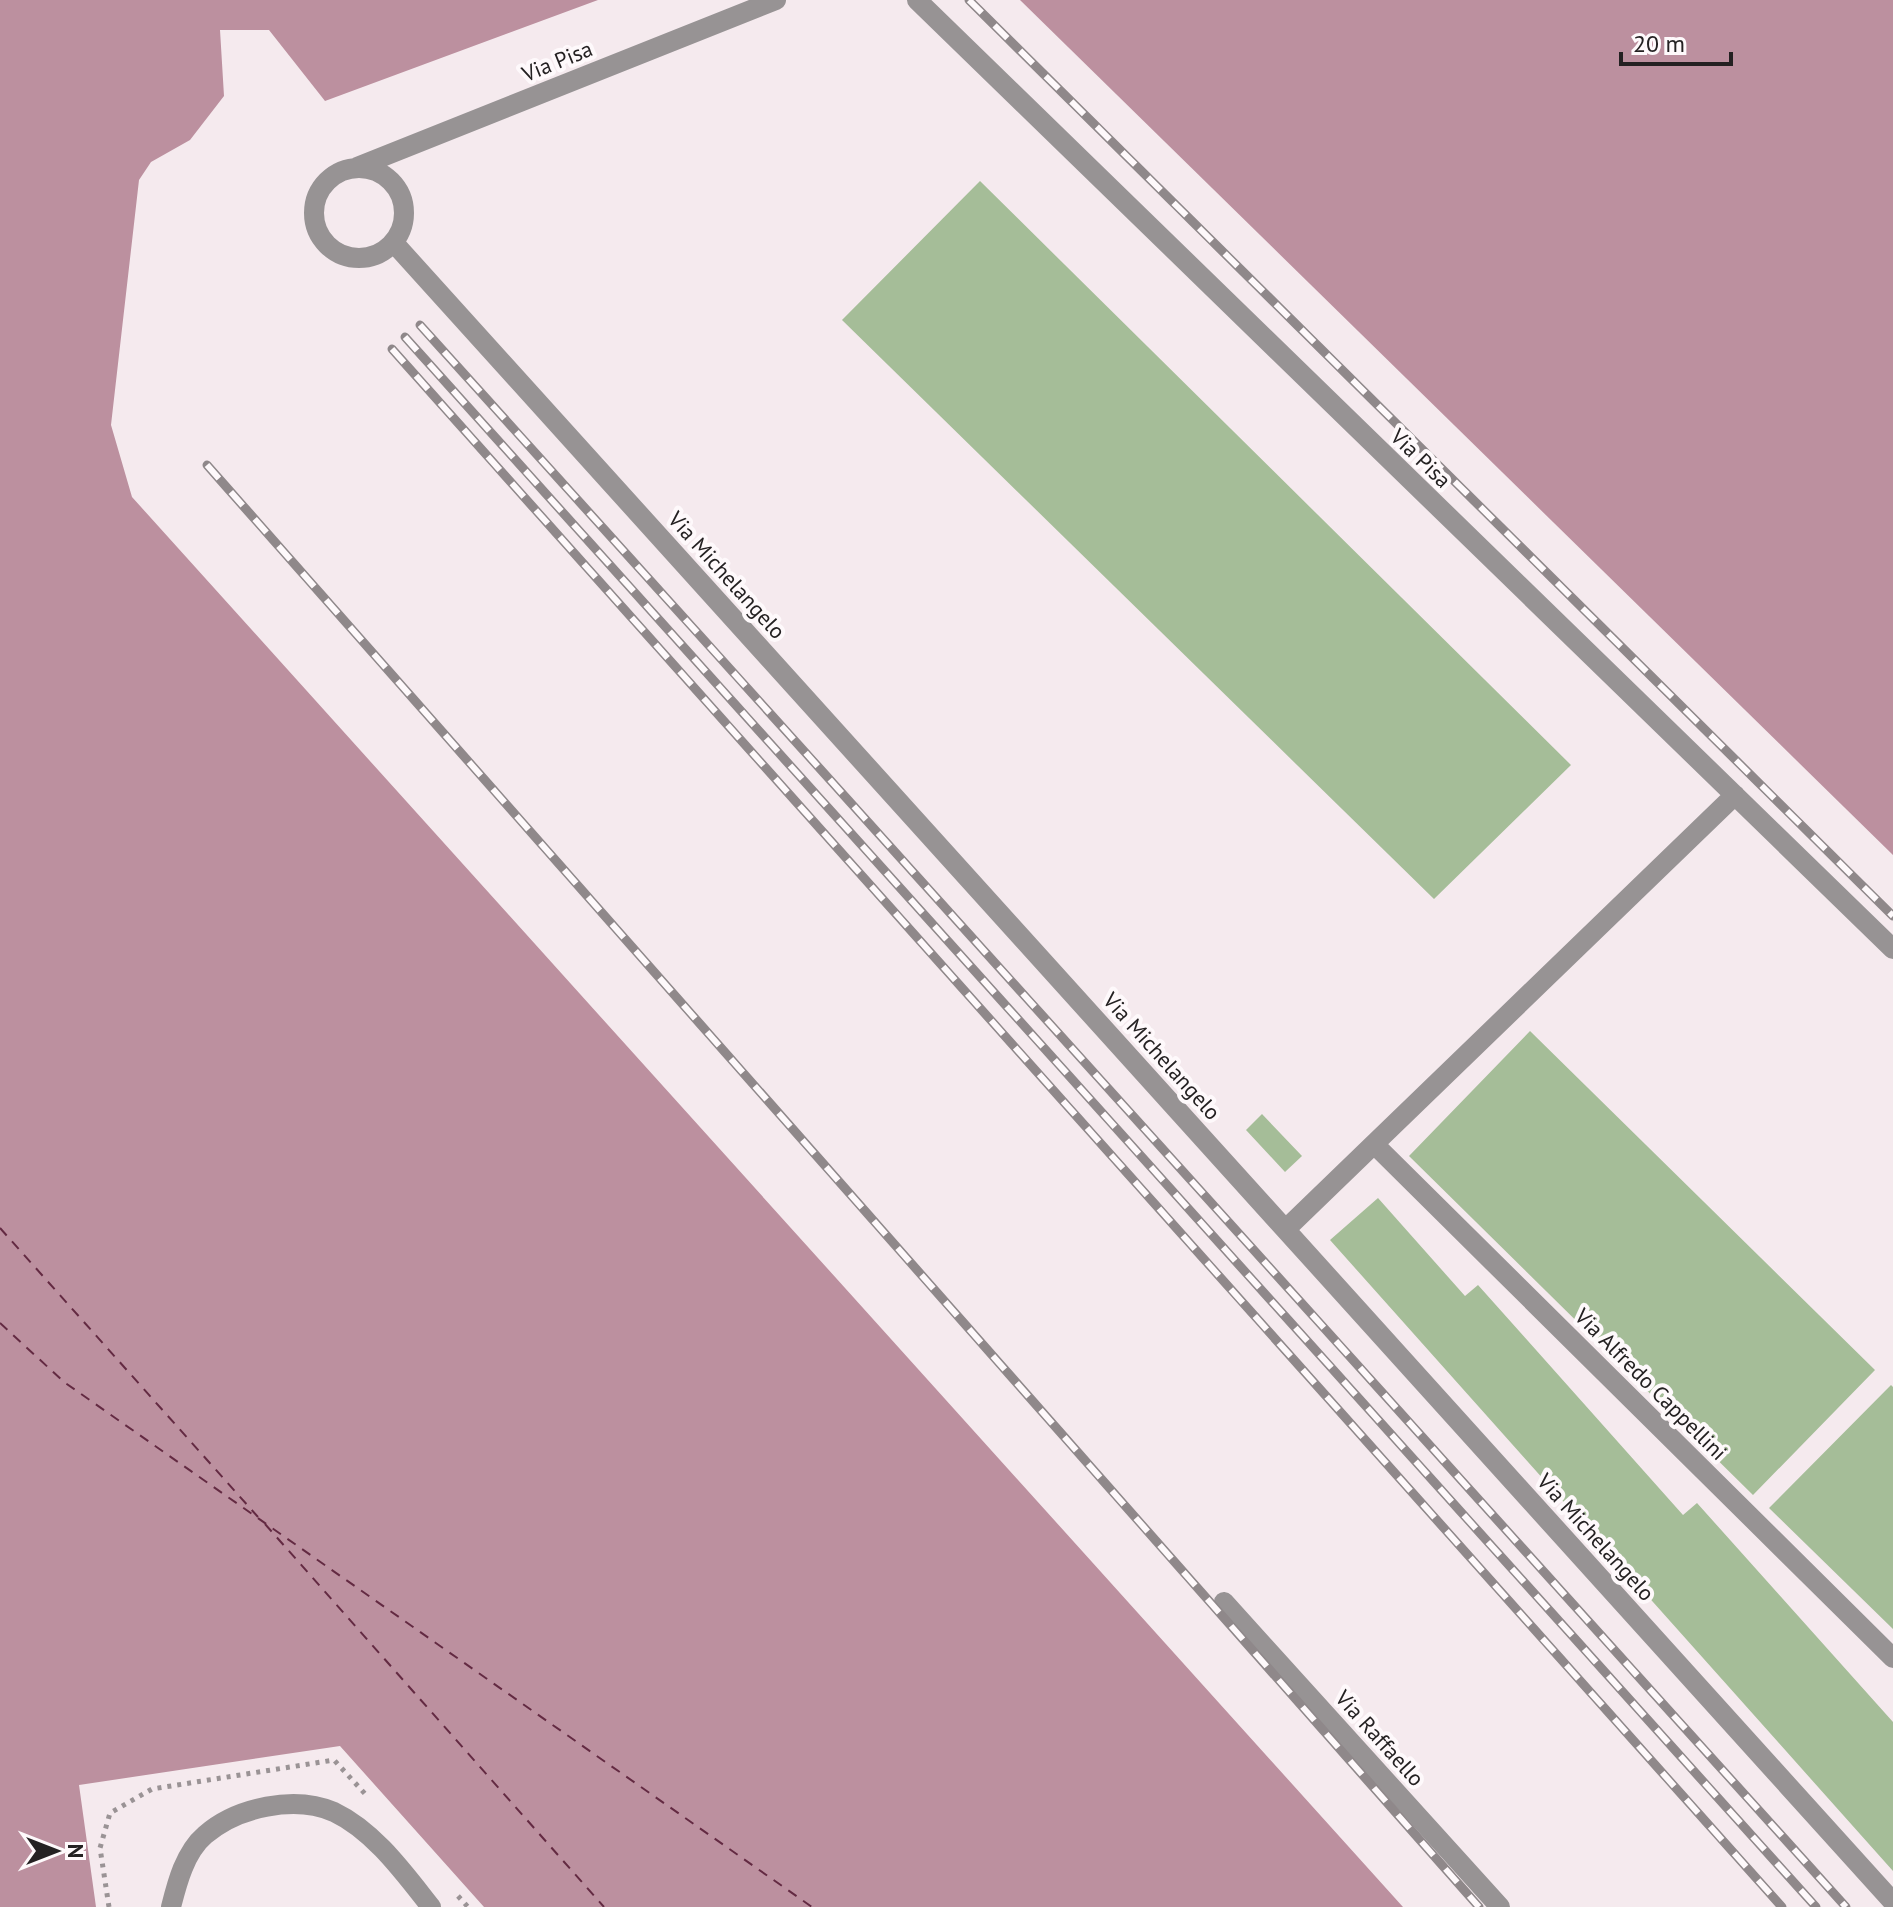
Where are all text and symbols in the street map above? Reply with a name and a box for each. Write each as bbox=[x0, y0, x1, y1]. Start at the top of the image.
scale bar bbox=[1621, 16, 1731, 66]
text: 20 m bbox=[1633, 28, 1685, 59]
street label: Via Pisa bbox=[517, 34, 596, 88]
street label: Via Pisa bbox=[1384, 422, 1457, 494]
street label: Via Michelangelo bbox=[662, 505, 792, 645]
street label: Via Michelangelo bbox=[1097, 986, 1227, 1126]
street label: Via Alfredo Cappellini bbox=[1568, 1301, 1733, 1466]
street label: Via Michelangelo bbox=[1531, 1467, 1661, 1607]
street label: Via Raffaello bbox=[1329, 1683, 1430, 1792]
north arrow bbox=[16, 1811, 96, 1891]
text: N bbox=[62, 1844, 90, 1858]

